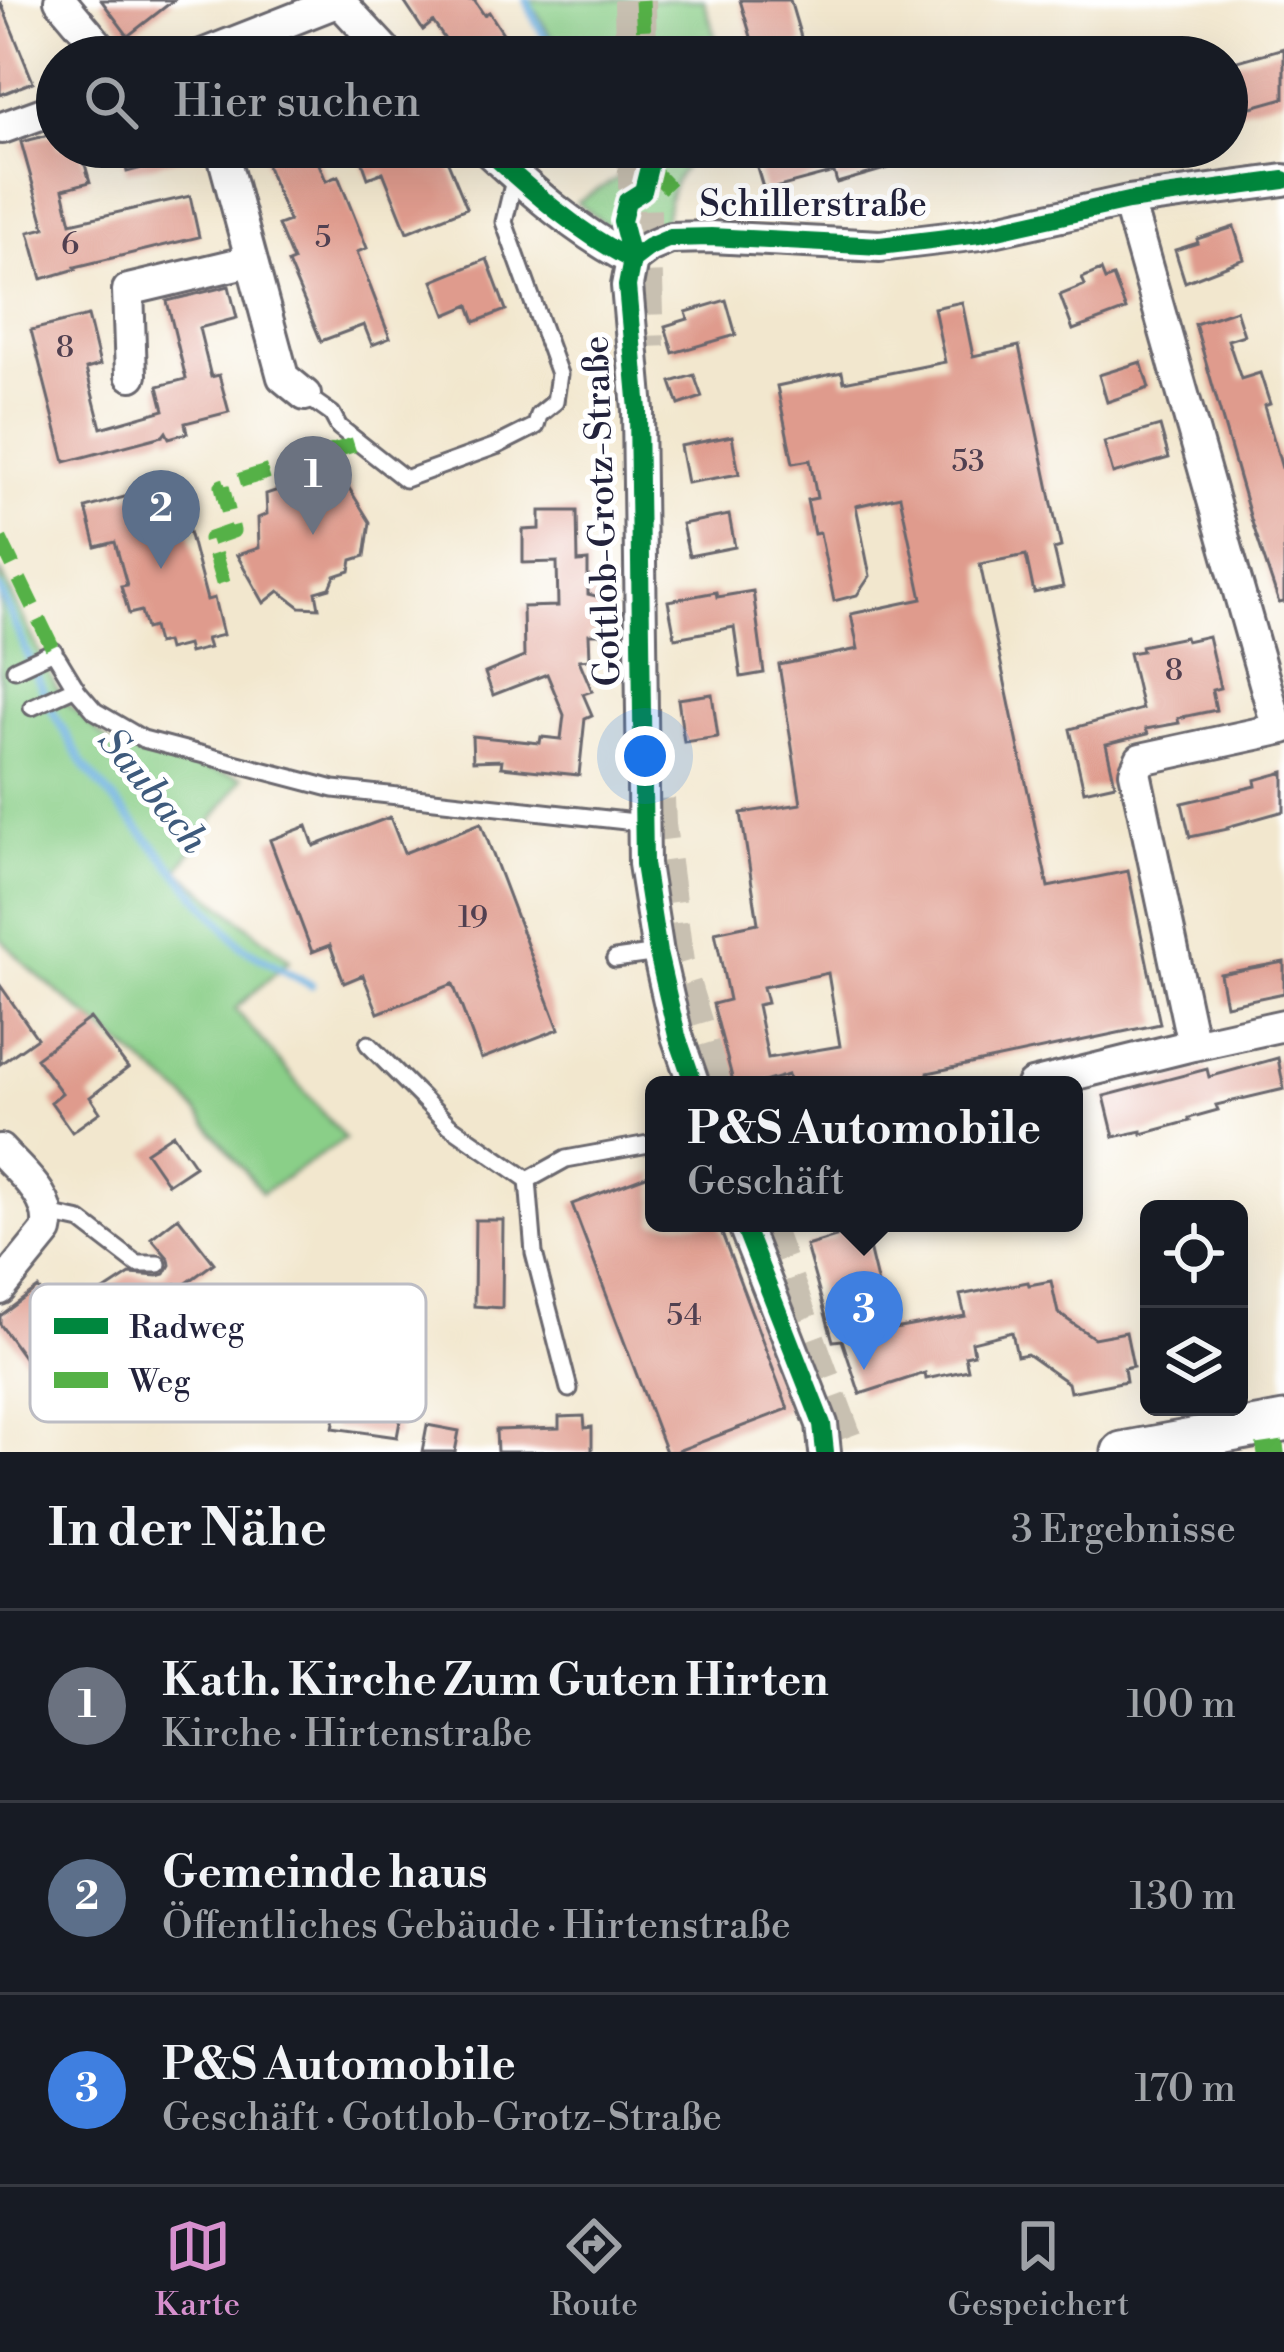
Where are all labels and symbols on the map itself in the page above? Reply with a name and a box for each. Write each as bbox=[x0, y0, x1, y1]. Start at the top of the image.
street label: Schillerstraße bbox=[699, 183, 927, 228]
house number: 5 bbox=[315, 219, 331, 257]
house number: 6 bbox=[61, 226, 79, 264]
house number: 8 bbox=[56, 329, 74, 367]
street label: Gottlob-Grotz-Straße bbox=[574, 335, 632, 687]
pin: 1 bbox=[274, 436, 352, 535]
house number: 53 bbox=[951, 443, 985, 481]
pin: 2 bbox=[122, 470, 200, 569]
house number: 8 bbox=[1165, 652, 1183, 690]
water label: Saubach bbox=[87, 718, 218, 864]
your location bbox=[615, 726, 675, 786]
house number: 19 bbox=[458, 899, 488, 937]
pin: 3 bbox=[825, 1271, 903, 1370]
legend bbox=[30, 1284, 426, 1422]
house number: 54 bbox=[667, 1297, 701, 1335]
text: Radweg bbox=[129, 1308, 245, 1349]
text: Weg bbox=[128, 1362, 191, 1403]

